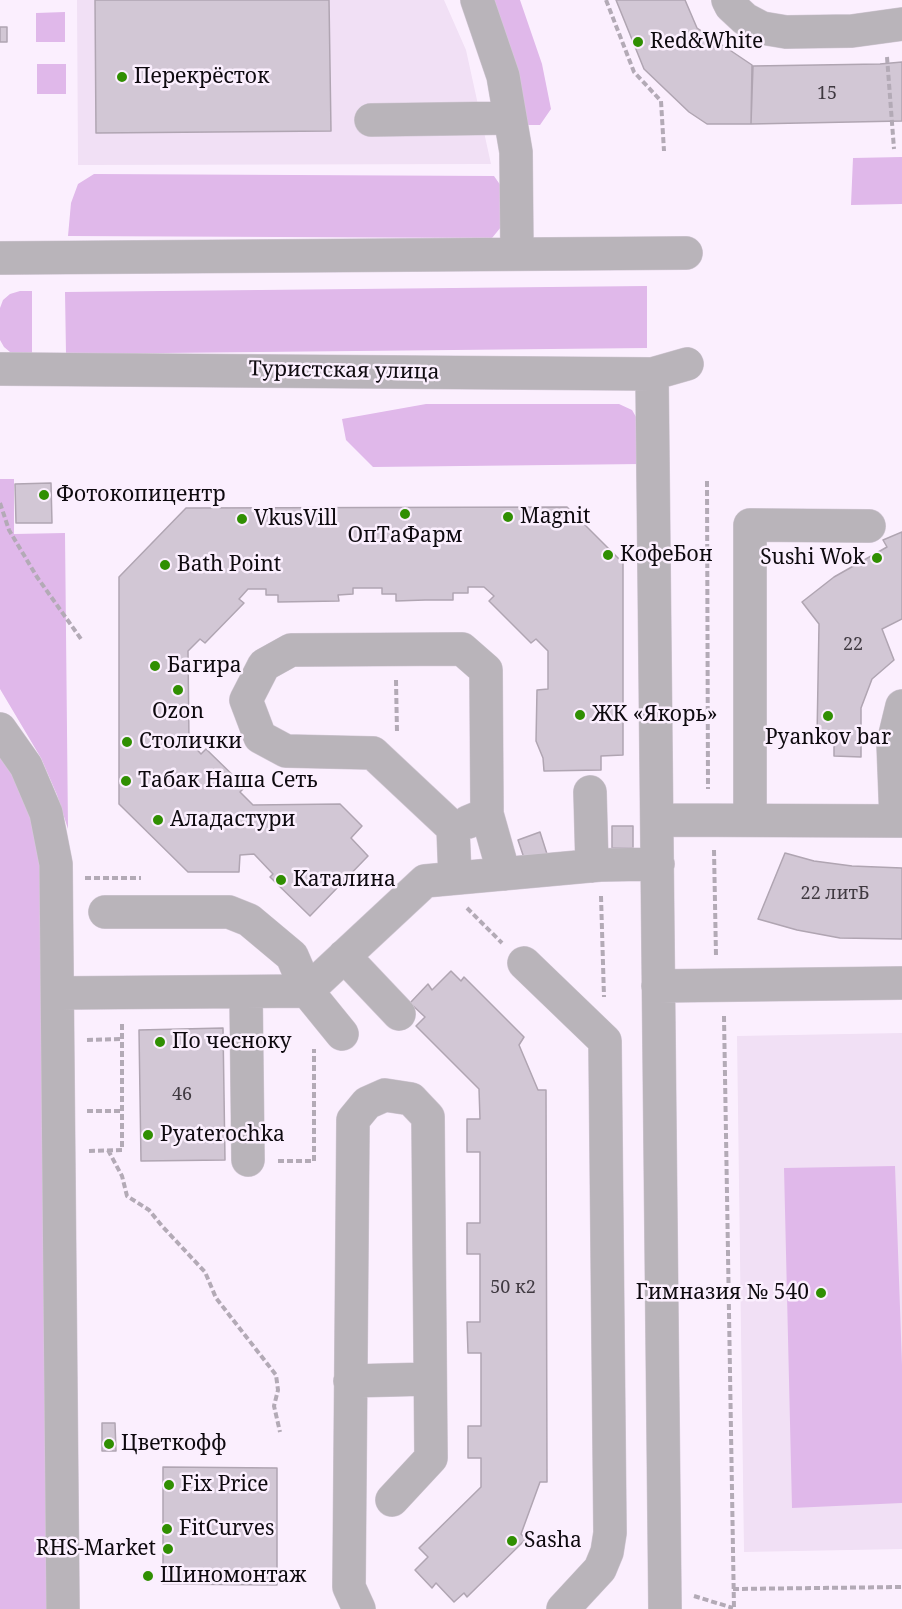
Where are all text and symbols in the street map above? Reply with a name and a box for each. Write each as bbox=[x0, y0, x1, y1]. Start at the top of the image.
place label: Red&White bbox=[650, 29, 763, 55]
marker: Red&White bbox=[631, 35, 645, 49]
place label: Перекрёсток bbox=[134, 64, 269, 90]
marker: Перекрёсток bbox=[115, 70, 129, 84]
house number: 15 bbox=[817, 83, 837, 105]
street label: Туристская улица bbox=[248, 357, 440, 385]
place label: Фотокопицентр bbox=[56, 482, 226, 508]
marker: Фотокопицентр bbox=[37, 488, 51, 502]
place label: Magnit bbox=[520, 504, 590, 530]
place label: VkusVill bbox=[254, 506, 337, 532]
marker: ОпТаФарм bbox=[398, 507, 412, 521]
marker: Magnit bbox=[501, 510, 515, 524]
marker: VkusVill bbox=[235, 512, 249, 526]
place label: ОпТаФарм bbox=[347, 523, 463, 549]
place label: КофеБон bbox=[620, 542, 713, 568]
place label: Sushi Wok bbox=[760, 545, 865, 571]
marker: КофеБон bbox=[601, 548, 615, 562]
marker: Sushi Wok bbox=[870, 551, 884, 565]
place label: Bath Point bbox=[177, 552, 281, 578]
marker: Bath Point bbox=[158, 558, 172, 572]
house number: 22 bbox=[843, 634, 863, 656]
place label: Багира bbox=[167, 653, 242, 679]
marker: Багира bbox=[148, 659, 162, 673]
marker: Ozon bbox=[171, 683, 185, 697]
place label: Ozon bbox=[152, 699, 204, 725]
place label: ЖК «Якорь» bbox=[592, 702, 717, 728]
marker: ЖК «Якорь» bbox=[573, 708, 587, 722]
marker: Pyankov bar bbox=[821, 709, 835, 723]
place label: Pyankov bar bbox=[765, 725, 891, 751]
place label: Столички bbox=[139, 729, 242, 755]
marker: Столички bbox=[120, 735, 134, 749]
place label: Табак Наша Сеть bbox=[138, 768, 318, 794]
marker: Табак Наша Сеть bbox=[119, 774, 133, 788]
place label: Аладастури bbox=[170, 807, 296, 833]
marker: Аладастури bbox=[151, 813, 165, 827]
place label: Каталина bbox=[293, 867, 396, 893]
marker: Каталина bbox=[274, 873, 288, 887]
house number: 22 литБ bbox=[801, 883, 869, 905]
place label: По чесноку bbox=[172, 1029, 292, 1055]
marker: По чесноку bbox=[153, 1035, 167, 1049]
house number: 46 bbox=[172, 1084, 192, 1106]
place label: Pyaterochka bbox=[160, 1122, 285, 1148]
marker: Pyaterochka bbox=[141, 1128, 155, 1142]
house number: 50 к2 bbox=[490, 1277, 536, 1299]
place label: Гимназия № 540 bbox=[636, 1280, 809, 1306]
marker: Гимназия № 540 bbox=[814, 1286, 828, 1300]
place label: Цветкофф bbox=[121, 1431, 226, 1457]
marker: Цветкофф bbox=[102, 1437, 116, 1451]
place label: Fix Price bbox=[181, 1472, 269, 1498]
marker: Fix Price bbox=[162, 1478, 176, 1492]
place label: FitCurves bbox=[179, 1516, 274, 1542]
marker: FitCurves bbox=[160, 1522, 174, 1536]
place label: Sasha bbox=[524, 1528, 582, 1554]
marker: Sasha bbox=[505, 1534, 519, 1548]
place label: RHS-Market bbox=[36, 1536, 156, 1562]
marker: RHS-Market bbox=[161, 1542, 175, 1556]
place label: Шиномонтаж bbox=[160, 1563, 306, 1589]
marker: Шиномонтаж bbox=[141, 1569, 155, 1583]

